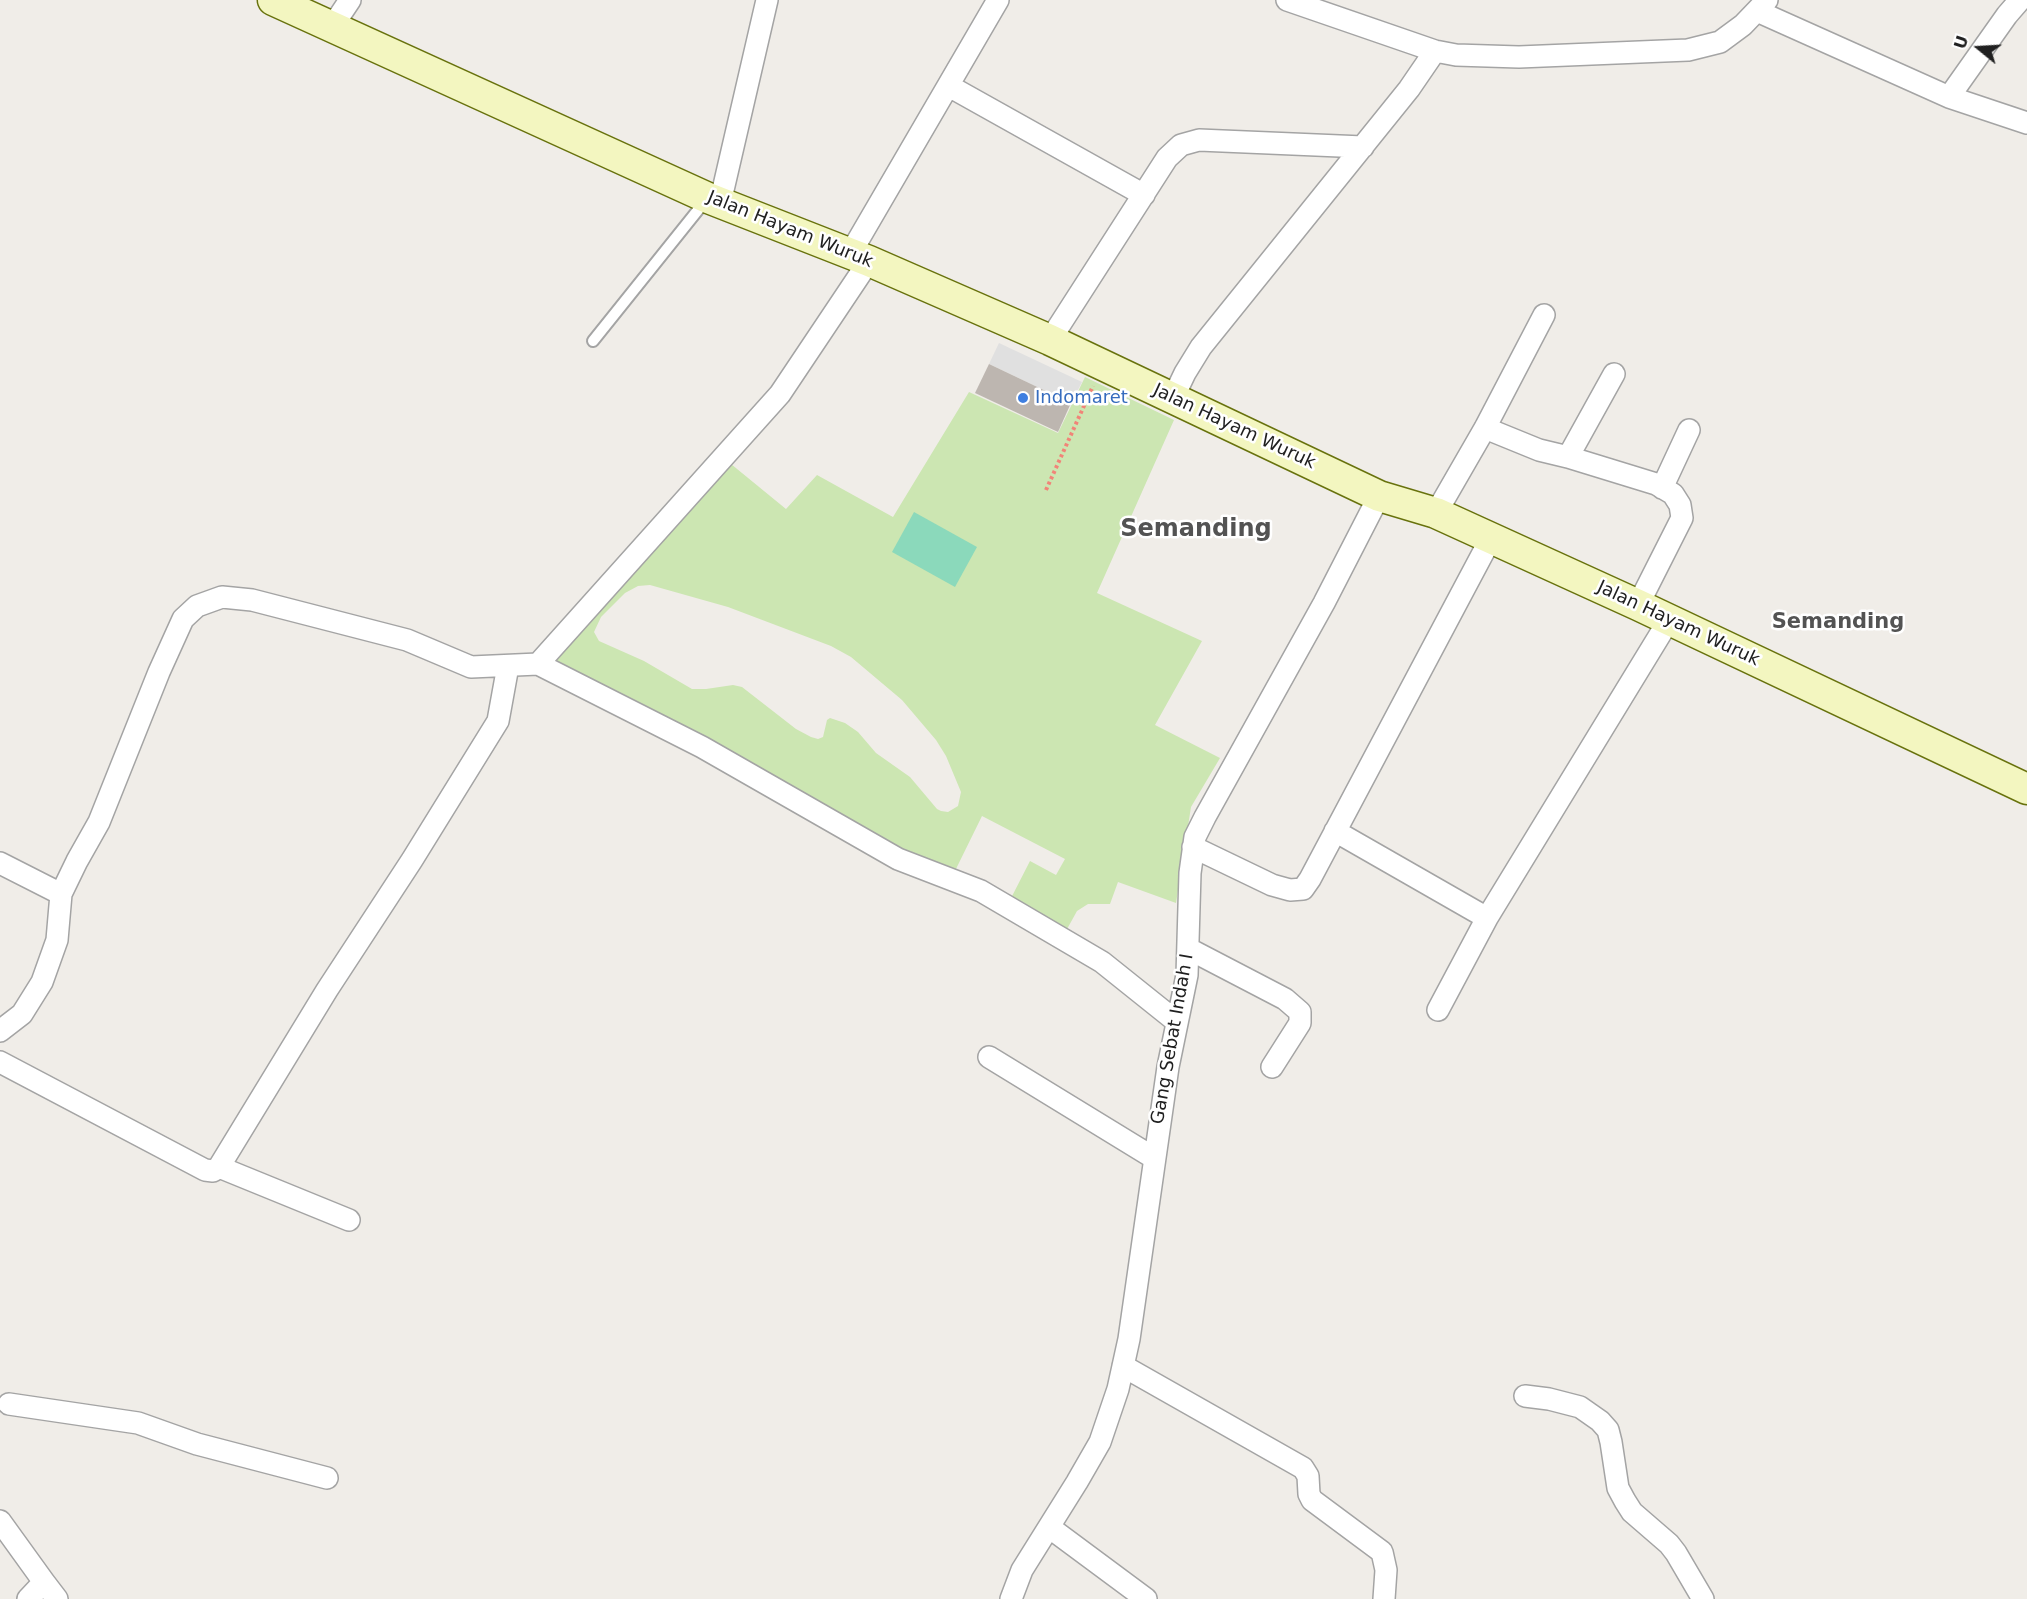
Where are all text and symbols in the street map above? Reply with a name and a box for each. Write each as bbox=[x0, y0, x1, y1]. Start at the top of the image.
north arrow bbox=[1949, 18, 2009, 78]
text: U bbox=[1950, 33, 1972, 51]
street label: Jalan Hayam Wuruk bbox=[704, 187, 876, 273]
street label: Jalan Hayam Wuruk bbox=[1149, 380, 1319, 474]
place label: Indomaret bbox=[1035, 387, 1128, 409]
marker: Indomaret bbox=[1016, 391, 1030, 405]
district label: Semanding bbox=[1120, 516, 1272, 544]
street label: Jalan Hayam Wuruk bbox=[1593, 577, 1763, 671]
district label: Semanding bbox=[1772, 610, 1904, 636]
street label: Gang Sebat Indah I bbox=[1147, 952, 1199, 1126]

